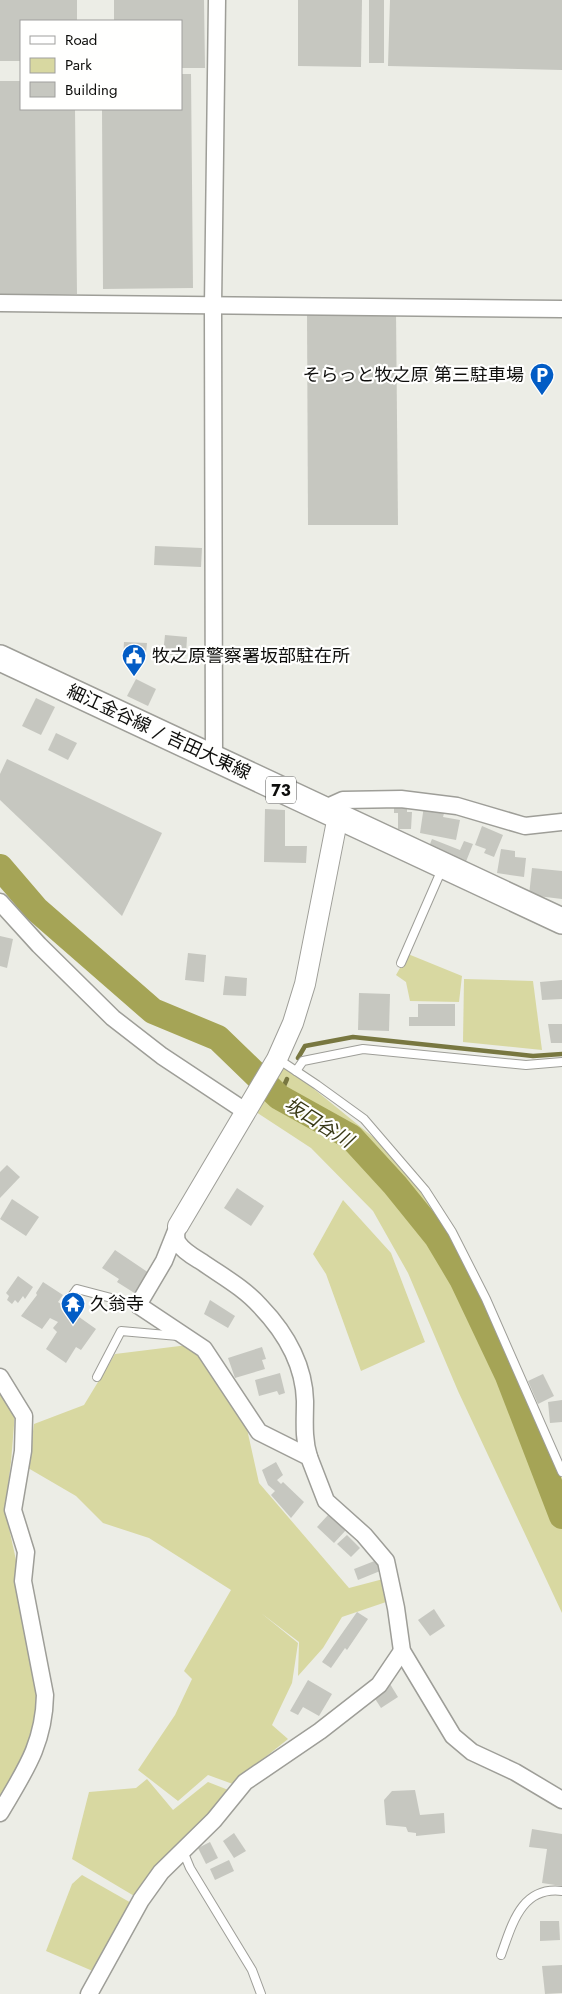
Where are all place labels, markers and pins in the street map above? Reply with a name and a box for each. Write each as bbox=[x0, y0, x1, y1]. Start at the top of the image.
place label: そらっと牧之原 第三駐車場 bbox=[303, 362, 524, 388]
parking icon: そらっと牧之原 第三駐車場 bbox=[529, 362, 555, 396]
public building icon: 牧之原警察署坂部駐在所 bbox=[121, 643, 147, 677]
place label: 牧之原警察署坂部駐在所 bbox=[152, 643, 350, 669]
temple icon: 久翁寺 bbox=[60, 1291, 86, 1325]
place label: 久翁寺 bbox=[90, 1291, 144, 1317]

